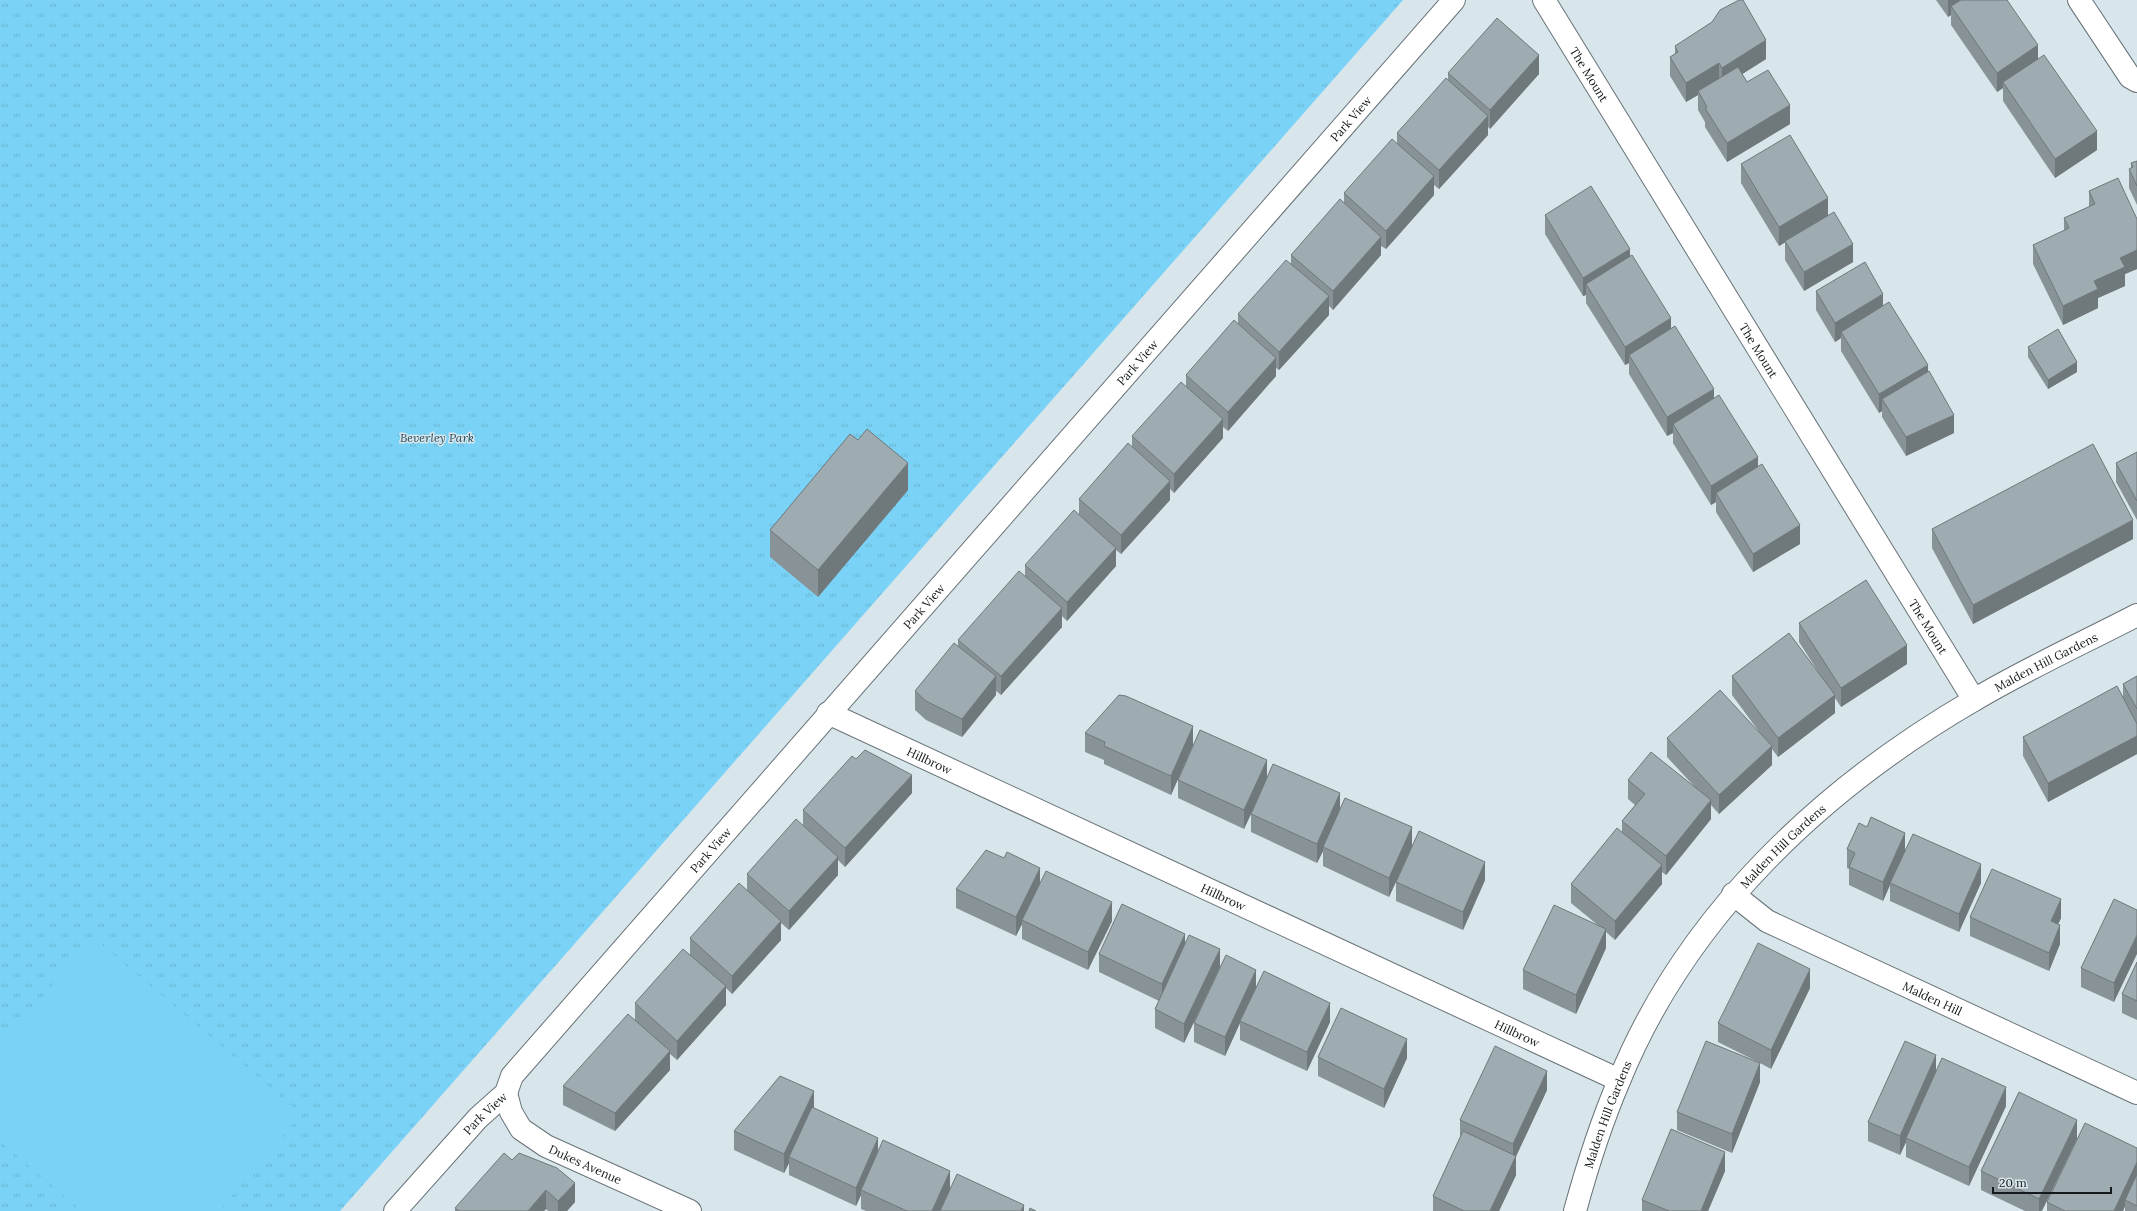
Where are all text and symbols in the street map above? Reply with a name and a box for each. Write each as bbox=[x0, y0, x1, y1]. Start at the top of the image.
street label: The Mount bbox=[1567, 44, 1612, 105]
street label: Park View bbox=[1327, 92, 1374, 144]
street label: The Mount bbox=[1737, 320, 1782, 381]
street label: Park View bbox=[1113, 336, 1161, 388]
park label: Beverley Park bbox=[400, 430, 474, 445]
street label: Park View bbox=[900, 580, 948, 632]
street label: The Mount bbox=[1906, 596, 1951, 657]
street label: Malden Hill Gardens bbox=[1991, 629, 2100, 694]
street label: Hillbrow bbox=[905, 743, 955, 777]
street label: Malden Hill Gardens bbox=[1736, 800, 1829, 891]
street label: Park View bbox=[686, 824, 734, 875]
street label: Hillbrow bbox=[1199, 880, 1249, 914]
street label: Malden Hill bbox=[1900, 978, 1965, 1018]
street label: Hillbrow bbox=[1493, 1016, 1543, 1050]
street label: Malden Hill Gardens bbox=[1580, 1058, 1635, 1170]
street label: Park View bbox=[460, 1088, 510, 1137]
street label: Dukes Avenue bbox=[547, 1141, 625, 1187]
scale bar bbox=[1993, 1169, 2111, 1195]
text: 20 m bbox=[1999, 1175, 2027, 1190]

